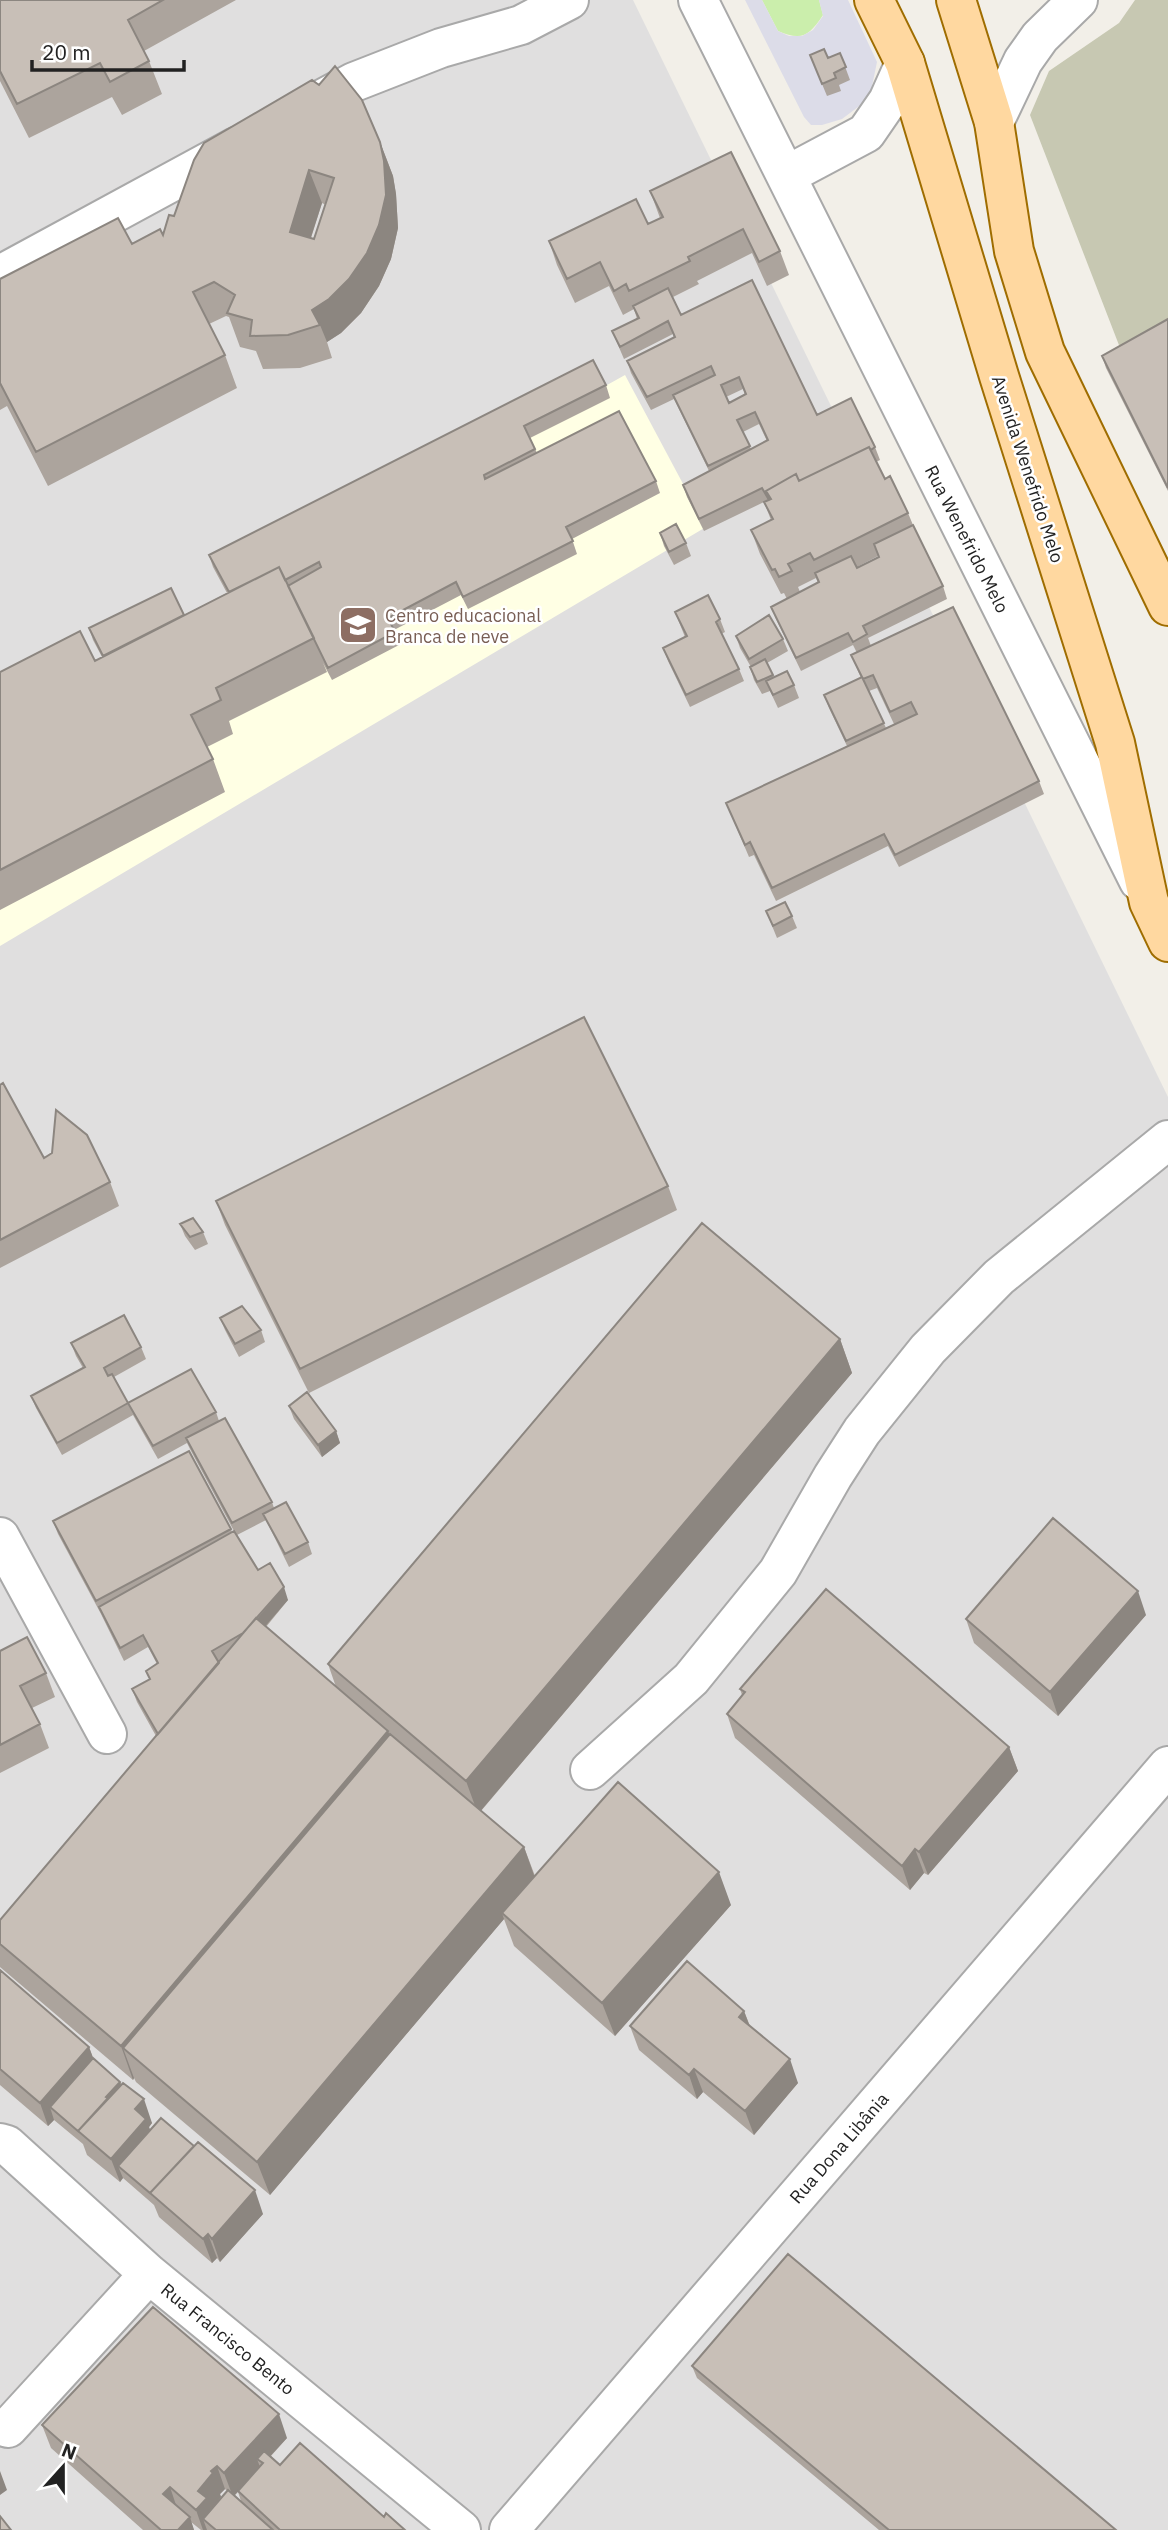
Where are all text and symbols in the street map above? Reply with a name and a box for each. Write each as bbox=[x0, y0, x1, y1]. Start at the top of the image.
scale bar bbox=[32, 28, 184, 72]
text: 20 m bbox=[42, 38, 91, 66]
street label: Avenida Wenefrido Melo bbox=[987, 372, 1069, 566]
street label: Rua Wenefrido Melo bbox=[920, 461, 1014, 617]
school or university icon: Centro educacional Branca de neve bbox=[337, 604, 379, 646]
place label: Centro educacional Branca de neve bbox=[385, 604, 541, 648]
street label: Rua Dona Libânia bbox=[784, 2087, 894, 2208]
street label: Rua Francisco Bento bbox=[156, 2278, 300, 2400]
north arrow bbox=[28, 2432, 98, 2502]
text: N bbox=[58, 2437, 80, 2465]

